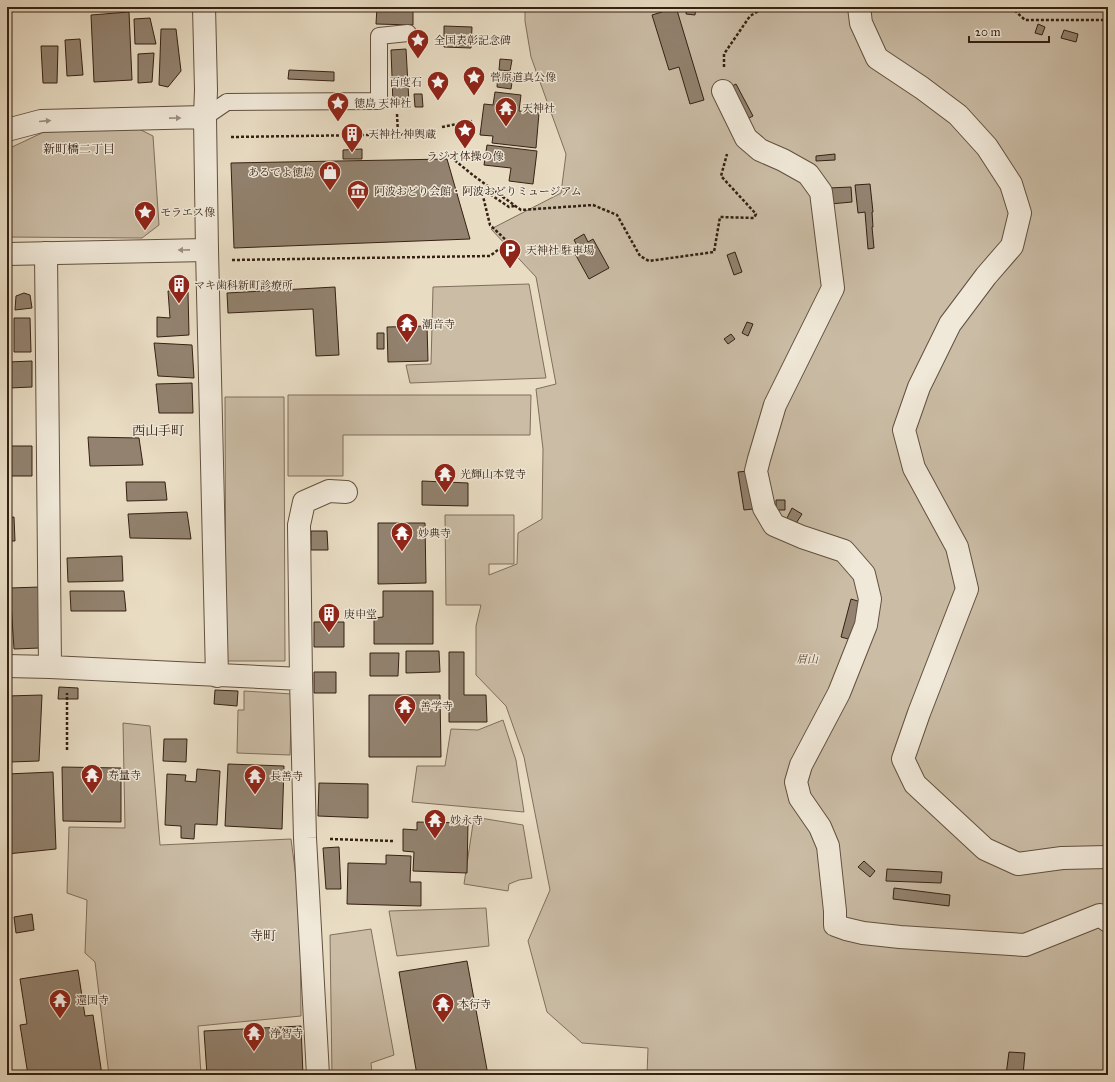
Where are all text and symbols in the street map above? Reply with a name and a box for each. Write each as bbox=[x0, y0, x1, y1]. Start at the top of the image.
scale bar bbox=[969, 18, 1049, 44]
text: 20 m bbox=[975, 25, 1001, 39]
place icon: 全国表彰記念碑 bbox=[405, 27, 431, 60]
place label: 全国表彰記念碑 bbox=[434, 34, 511, 47]
place icon: 菅原道真公像 bbox=[461, 64, 487, 97]
place icon: 百度石 bbox=[425, 69, 451, 102]
place label: 菅原道真公像 bbox=[490, 71, 556, 84]
place label: 百度石 bbox=[389, 76, 422, 89]
place icon: 徳島 天神社 bbox=[325, 90, 351, 123]
temple icon: 天神社 bbox=[493, 95, 519, 128]
place label: 徳島 天神社 bbox=[354, 97, 411, 110]
place label: 天神社 bbox=[522, 102, 555, 115]
one-way arrow bbox=[169, 115, 182, 121]
place icon: ラジオ体操の像 bbox=[452, 117, 478, 150]
one-way arrow bbox=[39, 118, 51, 125]
building icon: 天神社 神輿蔵 bbox=[339, 121, 365, 154]
place label: 天神社 神輿蔵 bbox=[368, 128, 436, 141]
district label: 新町橋二丁目 bbox=[43, 142, 115, 156]
place label: ラジオ体操の像 bbox=[427, 150, 504, 163]
shop icon: あるでよ徳島 bbox=[317, 159, 343, 192]
place label: あるでよ徳島 bbox=[248, 166, 314, 179]
museum icon: 阿波おどり会館・阿波おどりミュージアム bbox=[345, 178, 371, 211]
place label: 阿波おどり会館・阿波おどりミュージアム bbox=[374, 185, 582, 198]
place icon: モラエス像 bbox=[132, 199, 158, 232]
place label: モラエス像 bbox=[160, 206, 215, 219]
parking icon: 天神社 駐車場 bbox=[497, 237, 523, 270]
place label: 天神社 駐車場 bbox=[526, 244, 594, 257]
one-way arrow bbox=[177, 247, 190, 253]
building icon: マキ歯科新町診療所 bbox=[166, 272, 192, 305]
place label: マキ歯科新町診療所 bbox=[194, 279, 293, 292]
temple icon: 潮音寺 bbox=[394, 311, 420, 344]
place label: 潮音寺 bbox=[422, 318, 455, 331]
district label: 西山手町 bbox=[132, 423, 184, 439]
temple icon: 光輝山本覚寺 bbox=[432, 461, 458, 494]
place label: 光輝山本覚寺 bbox=[460, 468, 526, 481]
temple icon: 妙典寺 bbox=[389, 520, 415, 553]
place label: 妙典寺 bbox=[418, 527, 451, 540]
building icon: 庚申堂 bbox=[316, 601, 342, 634]
place label: 庚申堂 bbox=[344, 608, 377, 621]
park label: 眉山 bbox=[796, 653, 819, 666]
temple icon: 善学寺 bbox=[392, 693, 418, 726]
place label: 善学寺 bbox=[420, 700, 453, 713]
temple icon: 寿量寺 bbox=[79, 762, 105, 795]
temple icon: 長善寺 bbox=[242, 763, 268, 796]
place label: 寿量寺 bbox=[108, 769, 141, 782]
place label: 長善寺 bbox=[270, 770, 303, 783]
temple icon: 妙永寺 bbox=[422, 807, 448, 840]
place label: 妙永寺 bbox=[450, 814, 483, 827]
district label: 寺町 bbox=[250, 928, 276, 944]
temple icon: 還国寺 bbox=[47, 987, 73, 1020]
temple icon: 本行寺 bbox=[430, 991, 456, 1024]
place label: 還国寺 bbox=[76, 994, 109, 1007]
place label: 本行寺 bbox=[458, 998, 491, 1011]
temple icon: 浄智寺 bbox=[241, 1020, 267, 1053]
place label: 浄智寺 bbox=[270, 1027, 303, 1040]

